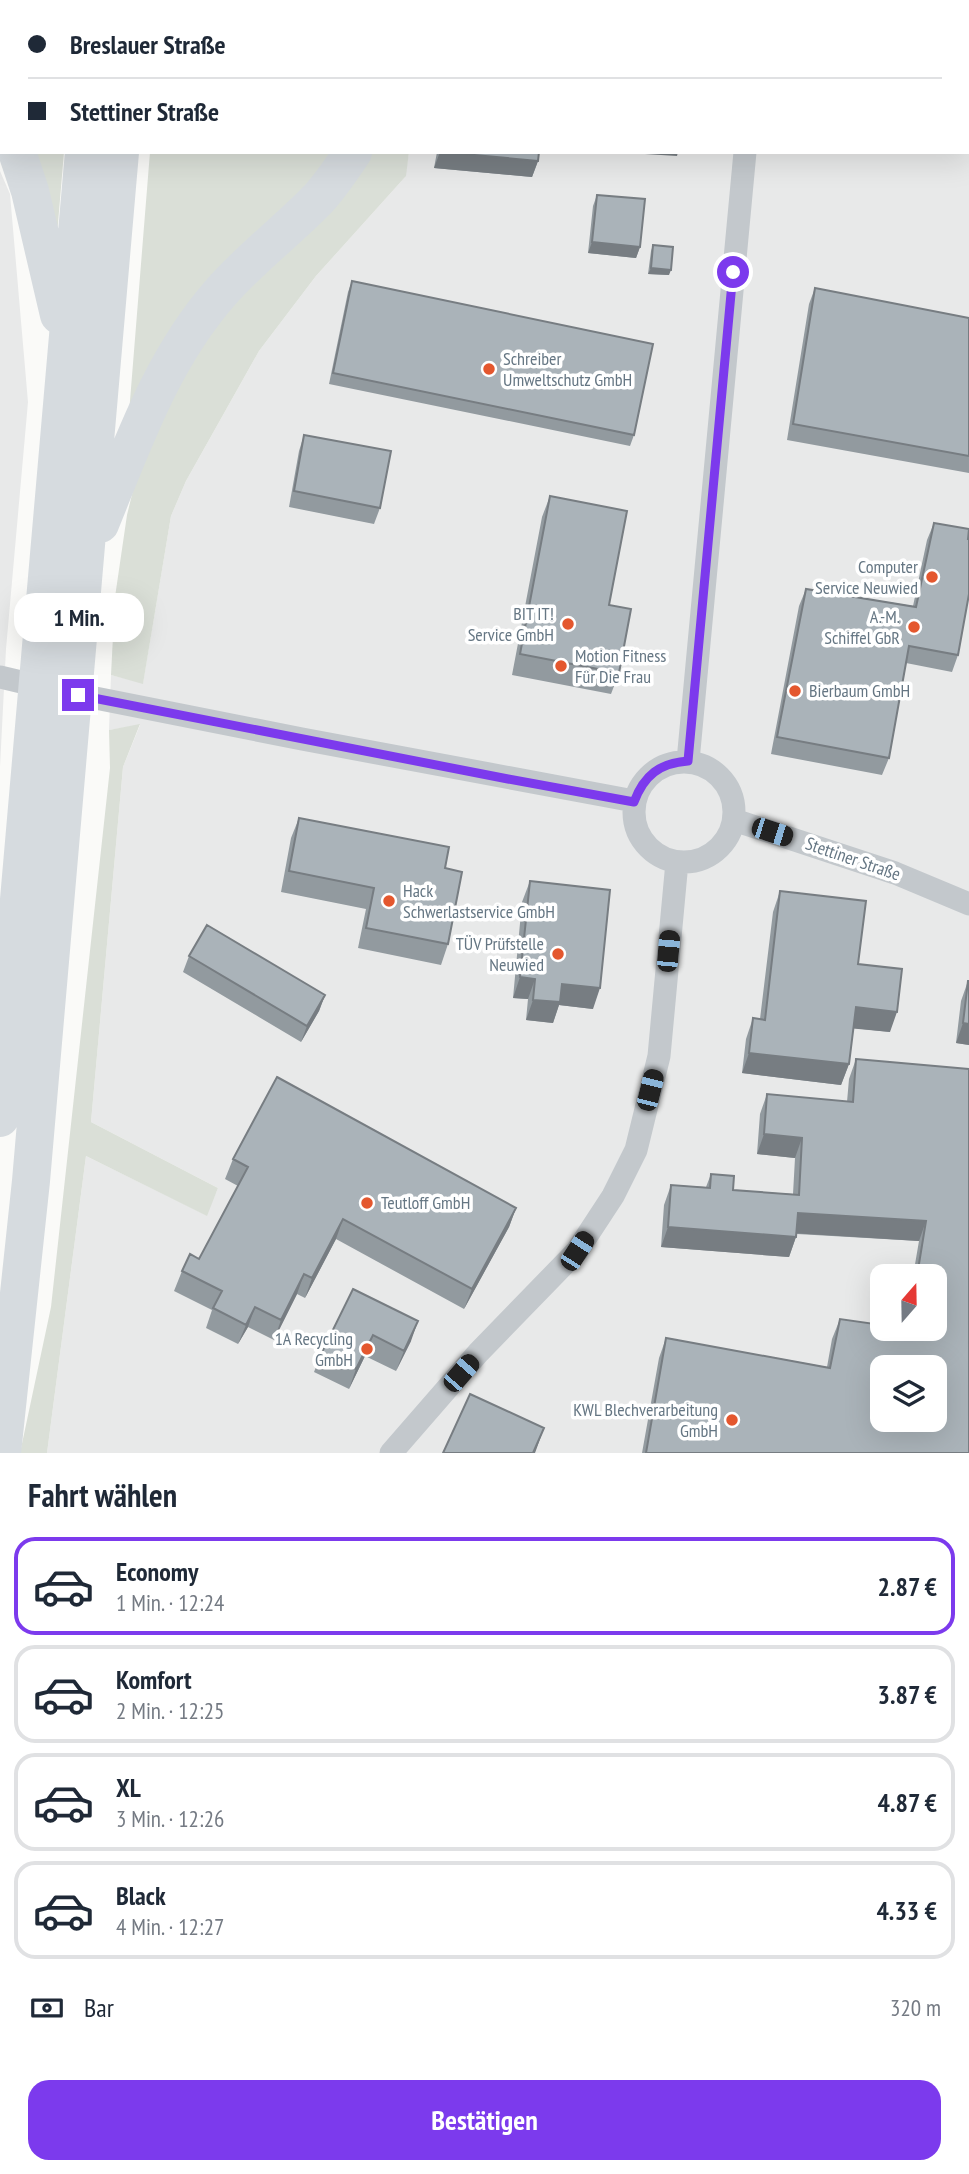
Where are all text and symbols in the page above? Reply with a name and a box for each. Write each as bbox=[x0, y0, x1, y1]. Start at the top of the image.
text: Breslauer Straße bbox=[70, 28, 226, 61]
text: Stettiner Straße bbox=[70, 95, 219, 128]
route start bbox=[717, 256, 749, 288]
place label: Schreiber Umweltschutz GmbH bbox=[503, 347, 632, 391]
marker: Schreiber Umweltschutz GmbH bbox=[481, 361, 497, 377]
place label: Computer Service Neuwied bbox=[815, 555, 918, 599]
marker: Computer Service Neuwied bbox=[924, 569, 940, 585]
callout: 1 Min. bbox=[13, 594, 143, 642]
place label: BIT IT! Service GmbH bbox=[468, 602, 554, 646]
text: 1 Min. bbox=[53, 603, 105, 632]
place label: A.-M. Schiffel GbR bbox=[824, 605, 900, 649]
marker: BIT IT! Service GmbH bbox=[560, 616, 576, 632]
marker: A.-M. Schiffel GbR bbox=[906, 619, 922, 635]
place label: Motion Fitness Für Die Frau bbox=[575, 644, 666, 688]
marker: Motion Fitness Für Die Frau bbox=[553, 658, 569, 674]
route end bbox=[62, 679, 94, 711]
place label: Bierbaum GmbH bbox=[809, 679, 910, 702]
marker: Bierbaum GmbH bbox=[787, 683, 803, 699]
car bbox=[749, 816, 796, 848]
street label: Stettiner Straße bbox=[803, 832, 904, 885]
place label: Hack Schwerlastservice GmbH bbox=[403, 879, 555, 923]
marker: Hack Schwerlastservice GmbH bbox=[381, 893, 397, 909]
car bbox=[656, 929, 681, 973]
place label: TÜV Prüfstelle Neuwied bbox=[456, 932, 544, 976]
marker: TÜV Prüfstelle Neuwied bbox=[550, 946, 566, 962]
car bbox=[635, 1067, 666, 1113]
place label: Teutloff GmbH bbox=[381, 1191, 470, 1214]
marker: Teutloff GmbH bbox=[359, 1195, 375, 1211]
car bbox=[557, 1228, 598, 1274]
north arrow bbox=[870, 1264, 947, 1340]
map controls bbox=[870, 1264, 947, 1432]
place label: 1A Recycling GmbH bbox=[275, 1327, 353, 1371]
marker: 1A Recycling GmbH bbox=[359, 1341, 375, 1357]
car bbox=[440, 1350, 483, 1396]
button: layers bbox=[870, 1355, 947, 1432]
place label: KWL Blechverarbeitung GmbH bbox=[573, 1398, 718, 1442]
marker: KWL Blechverarbeitung GmbH bbox=[724, 1412, 740, 1428]
text: Fahrt wählen bbox=[28, 1474, 177, 1516]
icon: car bbox=[32, 1555, 95, 1618]
text: Economy bbox=[116, 1555, 198, 1588]
text: 2.87 € bbox=[878, 1570, 937, 1603]
text: 1 Min. · 12:24 bbox=[116, 1588, 224, 1617]
icon: car bbox=[32, 1663, 95, 1726]
text: Komfort bbox=[116, 1663, 192, 1696]
text: 3.87 € bbox=[878, 1678, 937, 1711]
text: 2 Min. · 12:25 bbox=[116, 1696, 224, 1725]
icon: car bbox=[32, 1771, 95, 1834]
text: XL bbox=[116, 1771, 141, 1804]
text: 4.87 € bbox=[878, 1786, 937, 1819]
text: 3 Min. · 12:26 bbox=[116, 1804, 224, 1833]
icon: car bbox=[32, 1879, 95, 1942]
text: Black bbox=[116, 1879, 166, 1912]
text: 4.33 € bbox=[876, 1894, 937, 1927]
text: 4 Min. · 12:27 bbox=[116, 1912, 224, 1941]
icon: cash bbox=[28, 1989, 66, 2027]
text: Bar bbox=[84, 1991, 114, 2024]
text: 320 m bbox=[890, 1993, 941, 2022]
button: Bestätigen bbox=[28, 2080, 941, 2160]

